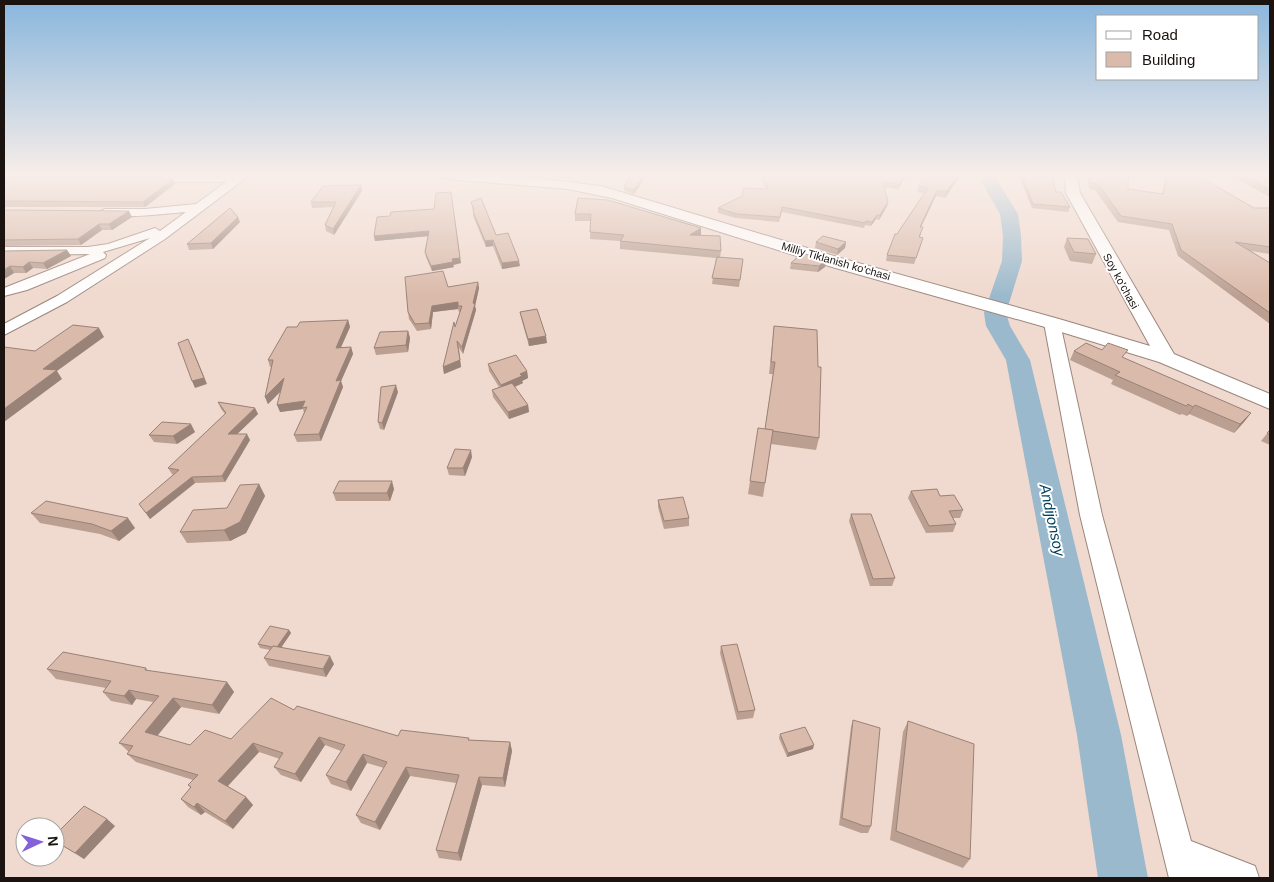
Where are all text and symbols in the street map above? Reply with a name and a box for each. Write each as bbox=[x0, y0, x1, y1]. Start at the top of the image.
legend bbox=[1096, 15, 1259, 80]
text: Road bbox=[1142, 26, 1178, 43]
text: Building bbox=[1142, 51, 1195, 68]
street label: Milliy Tiklanish ko'chasi bbox=[780, 240, 892, 282]
street label: Soy ko'chasi bbox=[1101, 251, 1141, 311]
water label: Andijonsoy bbox=[1036, 481, 1069, 559]
north arrow bbox=[15, 817, 65, 867]
text: N bbox=[45, 835, 61, 847]

